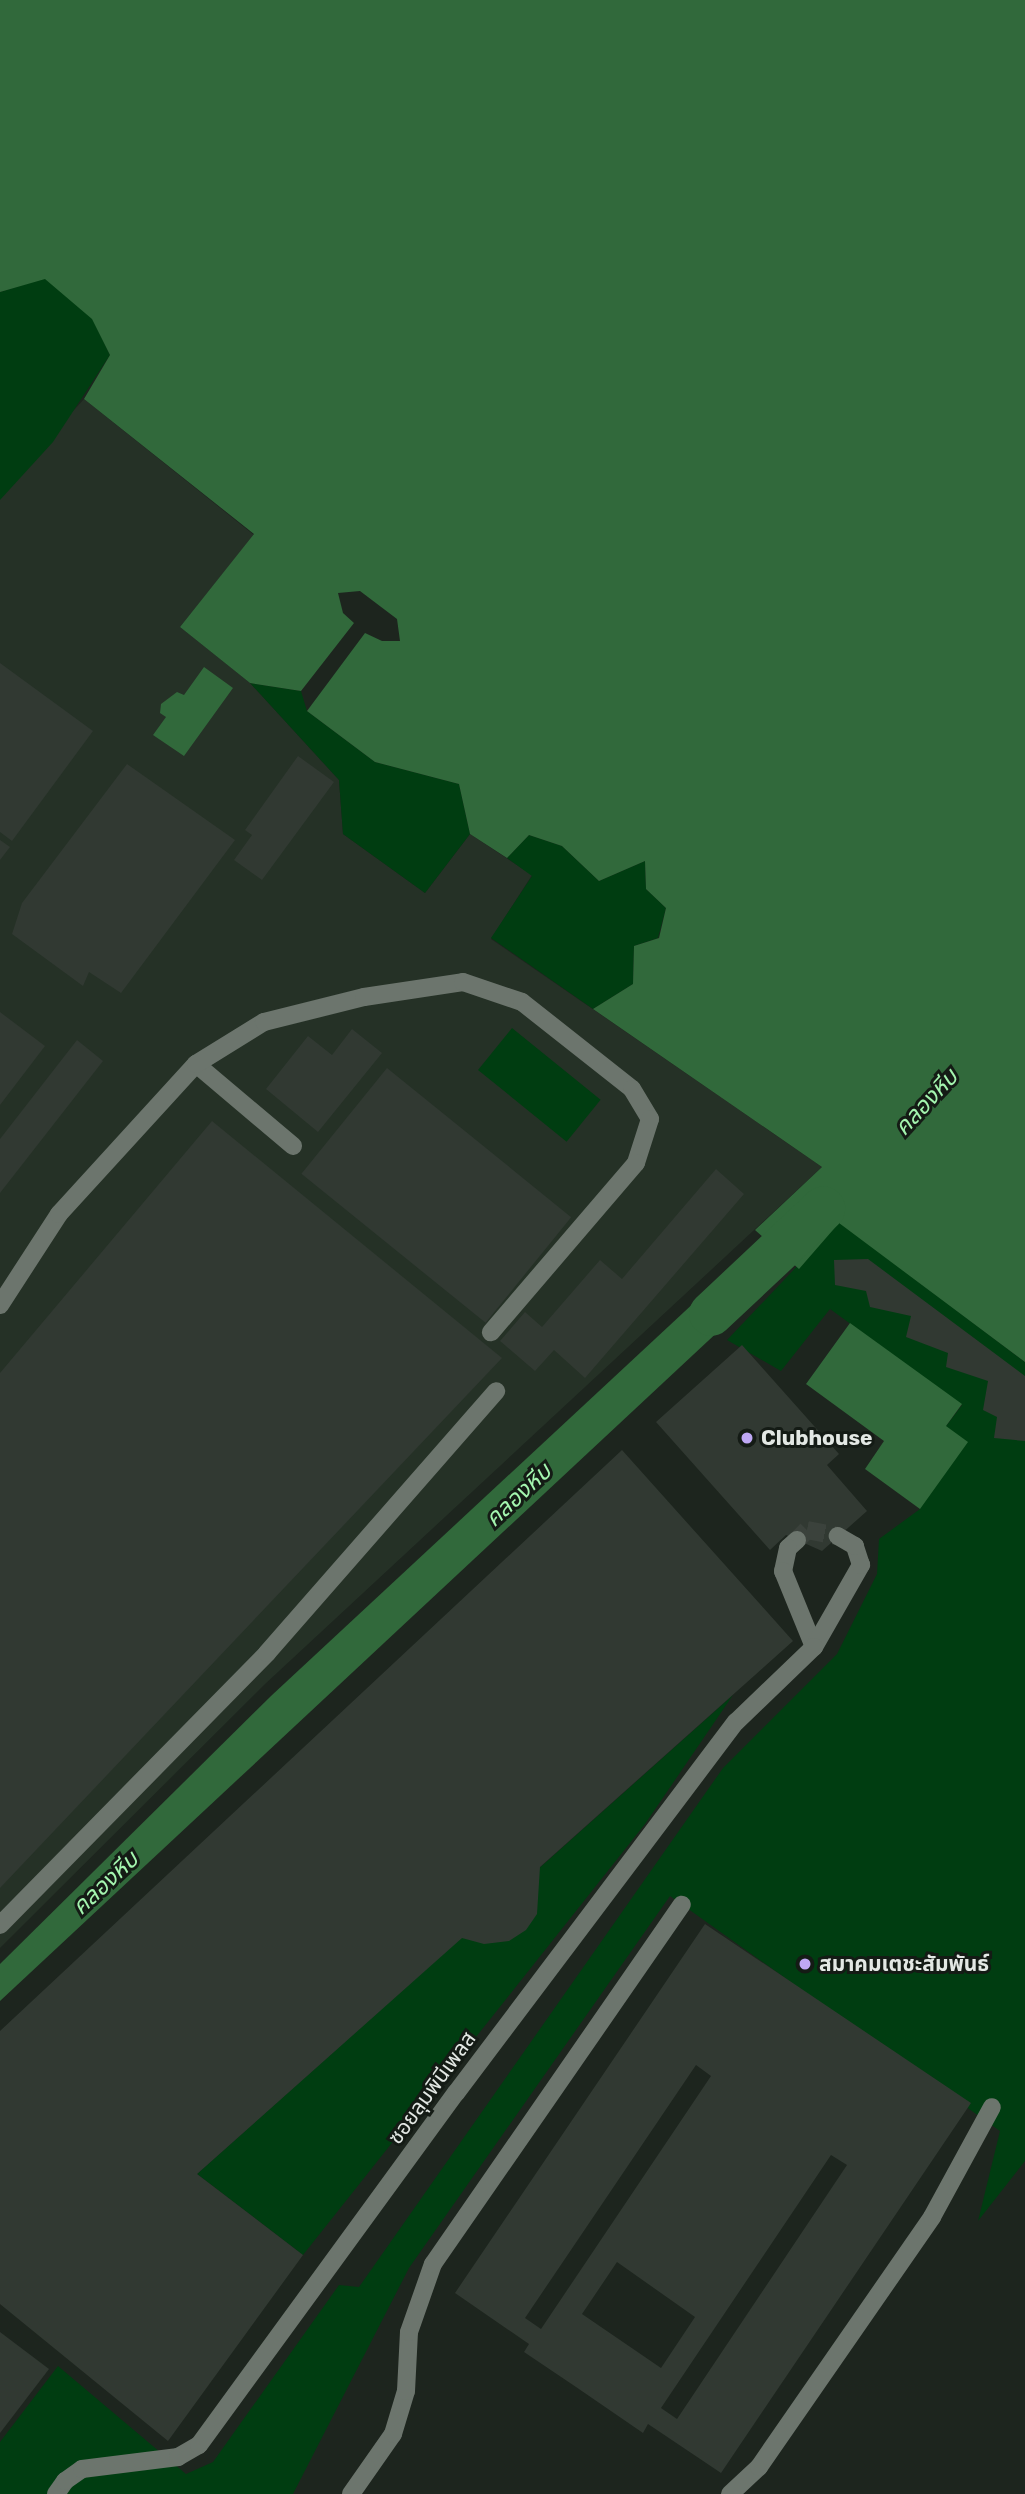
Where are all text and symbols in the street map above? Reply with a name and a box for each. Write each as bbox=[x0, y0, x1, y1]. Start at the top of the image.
water label: คลองหีบ bbox=[889, 1063, 963, 1141]
place label: Clubhouse bbox=[761, 1425, 872, 1451]
marker: Clubhouse bbox=[739, 1430, 755, 1446]
water label: คลองหีบ bbox=[479, 1458, 557, 1532]
water label: คลองหีบ bbox=[66, 1846, 144, 1920]
place label: สมาคมเตชะสัมพันธ์ bbox=[819, 1951, 989, 1977]
marker: สมาคมเตชะสัมพันธ์ bbox=[797, 1956, 813, 1972]
street label: ซอยลุมพินีเพลส bbox=[383, 2027, 481, 2149]

